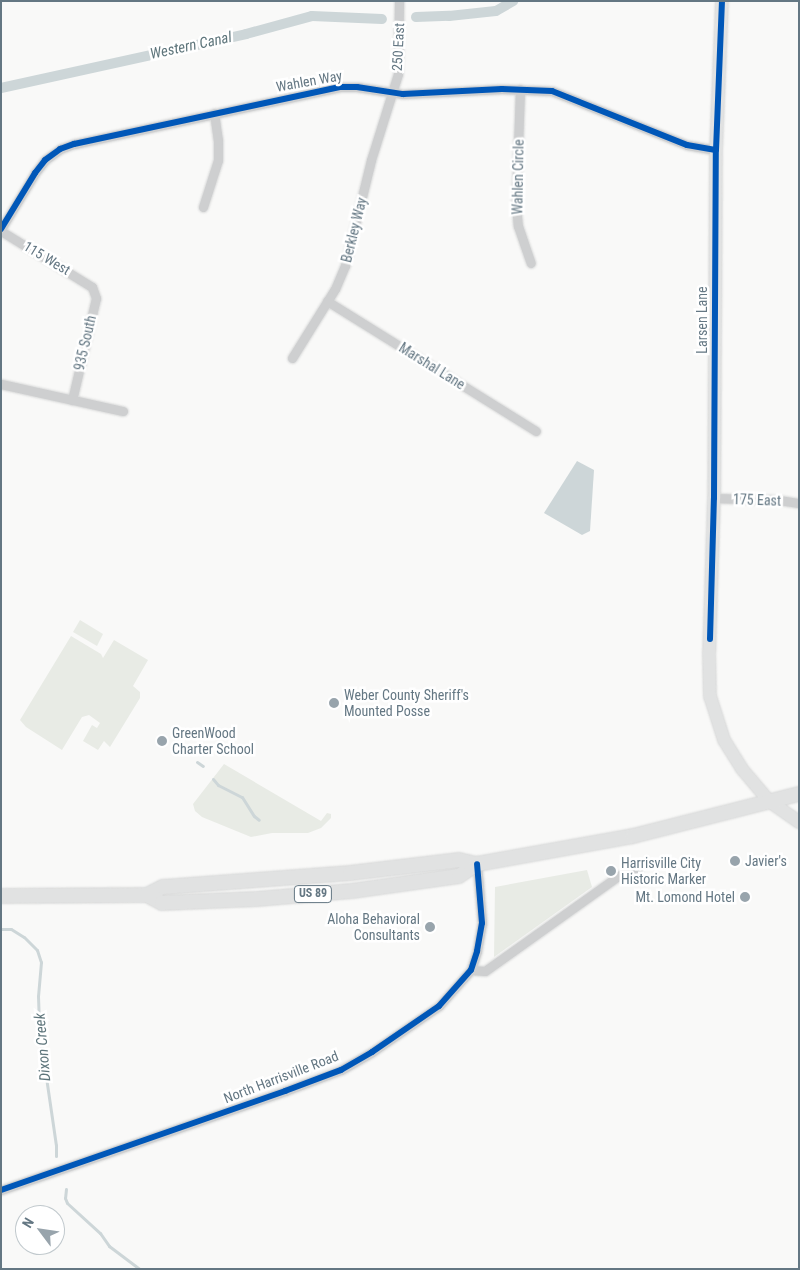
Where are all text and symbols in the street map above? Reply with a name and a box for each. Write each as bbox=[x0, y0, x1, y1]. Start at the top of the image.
street label: 250 East bbox=[388, 23, 408, 71]
water label: Western Canal bbox=[149, 29, 233, 63]
street label: Wahlen Way bbox=[275, 67, 343, 95]
street label: Wahlen Circle bbox=[509, 139, 527, 215]
street label: Berkley Way bbox=[338, 196, 370, 264]
street label: 115 West bbox=[21, 238, 73, 278]
street label: Larsen Lane bbox=[694, 286, 710, 354]
street label: 935 South bbox=[71, 314, 99, 372]
street label: Marshal Lane bbox=[396, 339, 468, 393]
street label: 175 East bbox=[733, 491, 781, 509]
place label: Weber County Sheriff's Mounted Posse bbox=[344, 687, 469, 720]
marker: Weber County Sheriff's Mounted Posse bbox=[328, 697, 340, 709]
place label: GreenWood Charter School bbox=[172, 725, 254, 758]
marker: GreenWood Charter School bbox=[156, 735, 168, 747]
place label: Javier's bbox=[745, 853, 787, 869]
place label: Harrisville City Historic Marker bbox=[621, 855, 706, 888]
marker: Javier's bbox=[729, 855, 741, 867]
marker: Harrisville City Historic Marker bbox=[605, 865, 617, 877]
road number: US 89 bbox=[293, 884, 333, 904]
place label: Mt. Lomond Hotel bbox=[636, 889, 735, 905]
marker: Mt. Lomond Hotel bbox=[739, 891, 751, 903]
place label: Aloha Behavioral Consultants bbox=[327, 911, 420, 944]
marker: Aloha Behavioral Consultants bbox=[424, 921, 436, 933]
water label: Dixon Creek bbox=[31, 1012, 55, 1082]
street label: North Harrisville Road bbox=[221, 1047, 341, 1107]
north arrow bbox=[15, 1205, 65, 1255]
text: N bbox=[19, 1215, 37, 1231]

